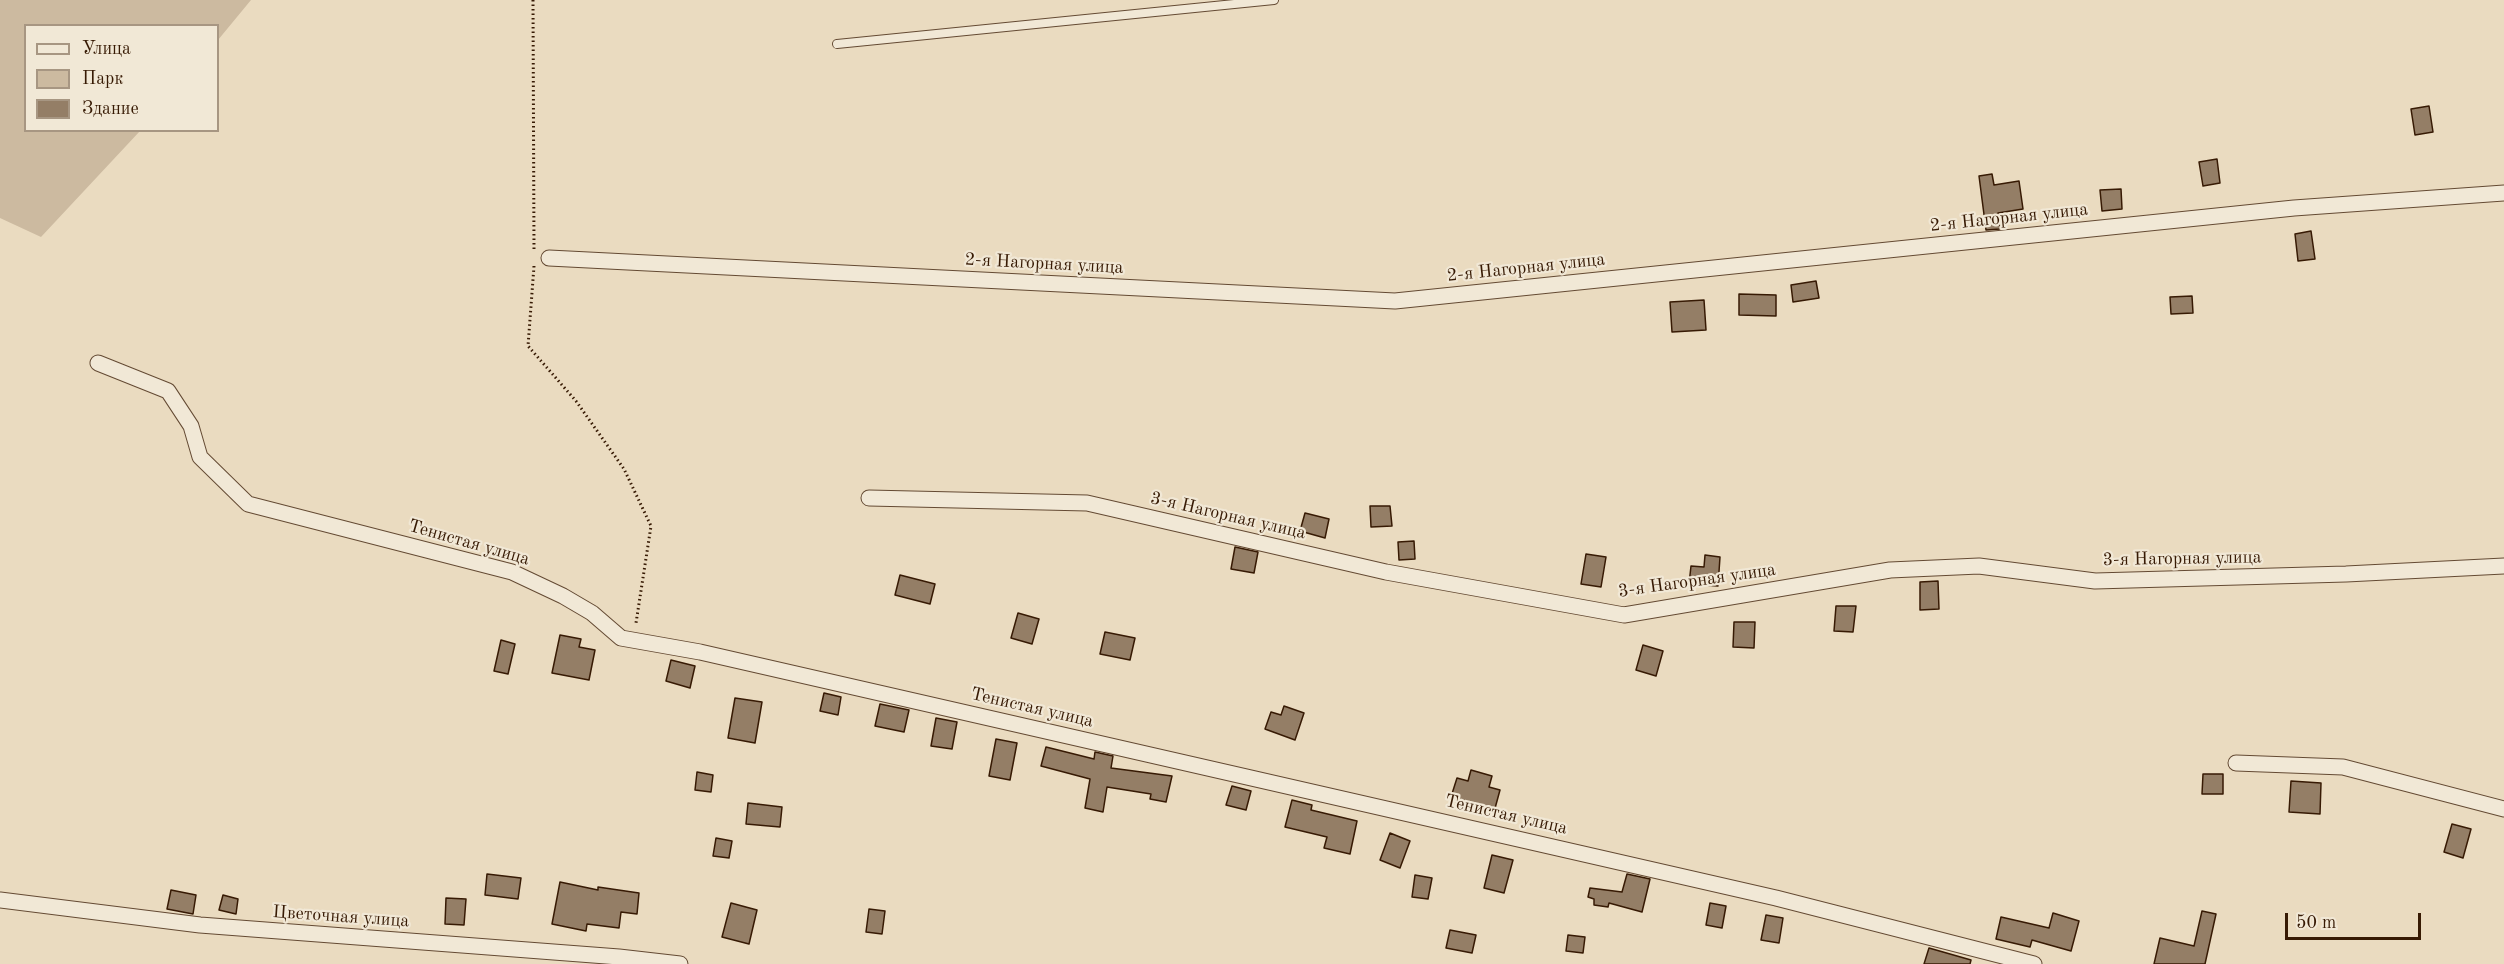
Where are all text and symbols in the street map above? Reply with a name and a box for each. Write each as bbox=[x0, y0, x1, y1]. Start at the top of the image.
legend bbox=[24, 24, 219, 132]
text: Улица bbox=[82, 40, 131, 58]
text: Парк bbox=[82, 70, 123, 88]
text: Здание bbox=[82, 100, 139, 118]
street label: 2-я Нагорная улица bbox=[1929, 199, 2089, 237]
street label: 2-я Нагорная улица bbox=[964, 249, 1124, 279]
street label: 2-я Нагорная улица bbox=[1446, 249, 1606, 287]
street label: 3-я Нагорная улица bbox=[1148, 488, 1308, 544]
street label: Тенистая улица bbox=[406, 515, 532, 571]
street label: 3-я Нагорная улица bbox=[2102, 547, 2262, 571]
street label: 3-я Нагорная улица bbox=[1617, 559, 1777, 603]
street label: Тенистая улица bbox=[969, 683, 1095, 733]
street label: Тенистая улица bbox=[1443, 790, 1569, 840]
street label: Цветочная улица bbox=[272, 901, 410, 933]
scale bar bbox=[2288, 901, 2424, 939]
text: 50 m bbox=[2296, 914, 2336, 932]

